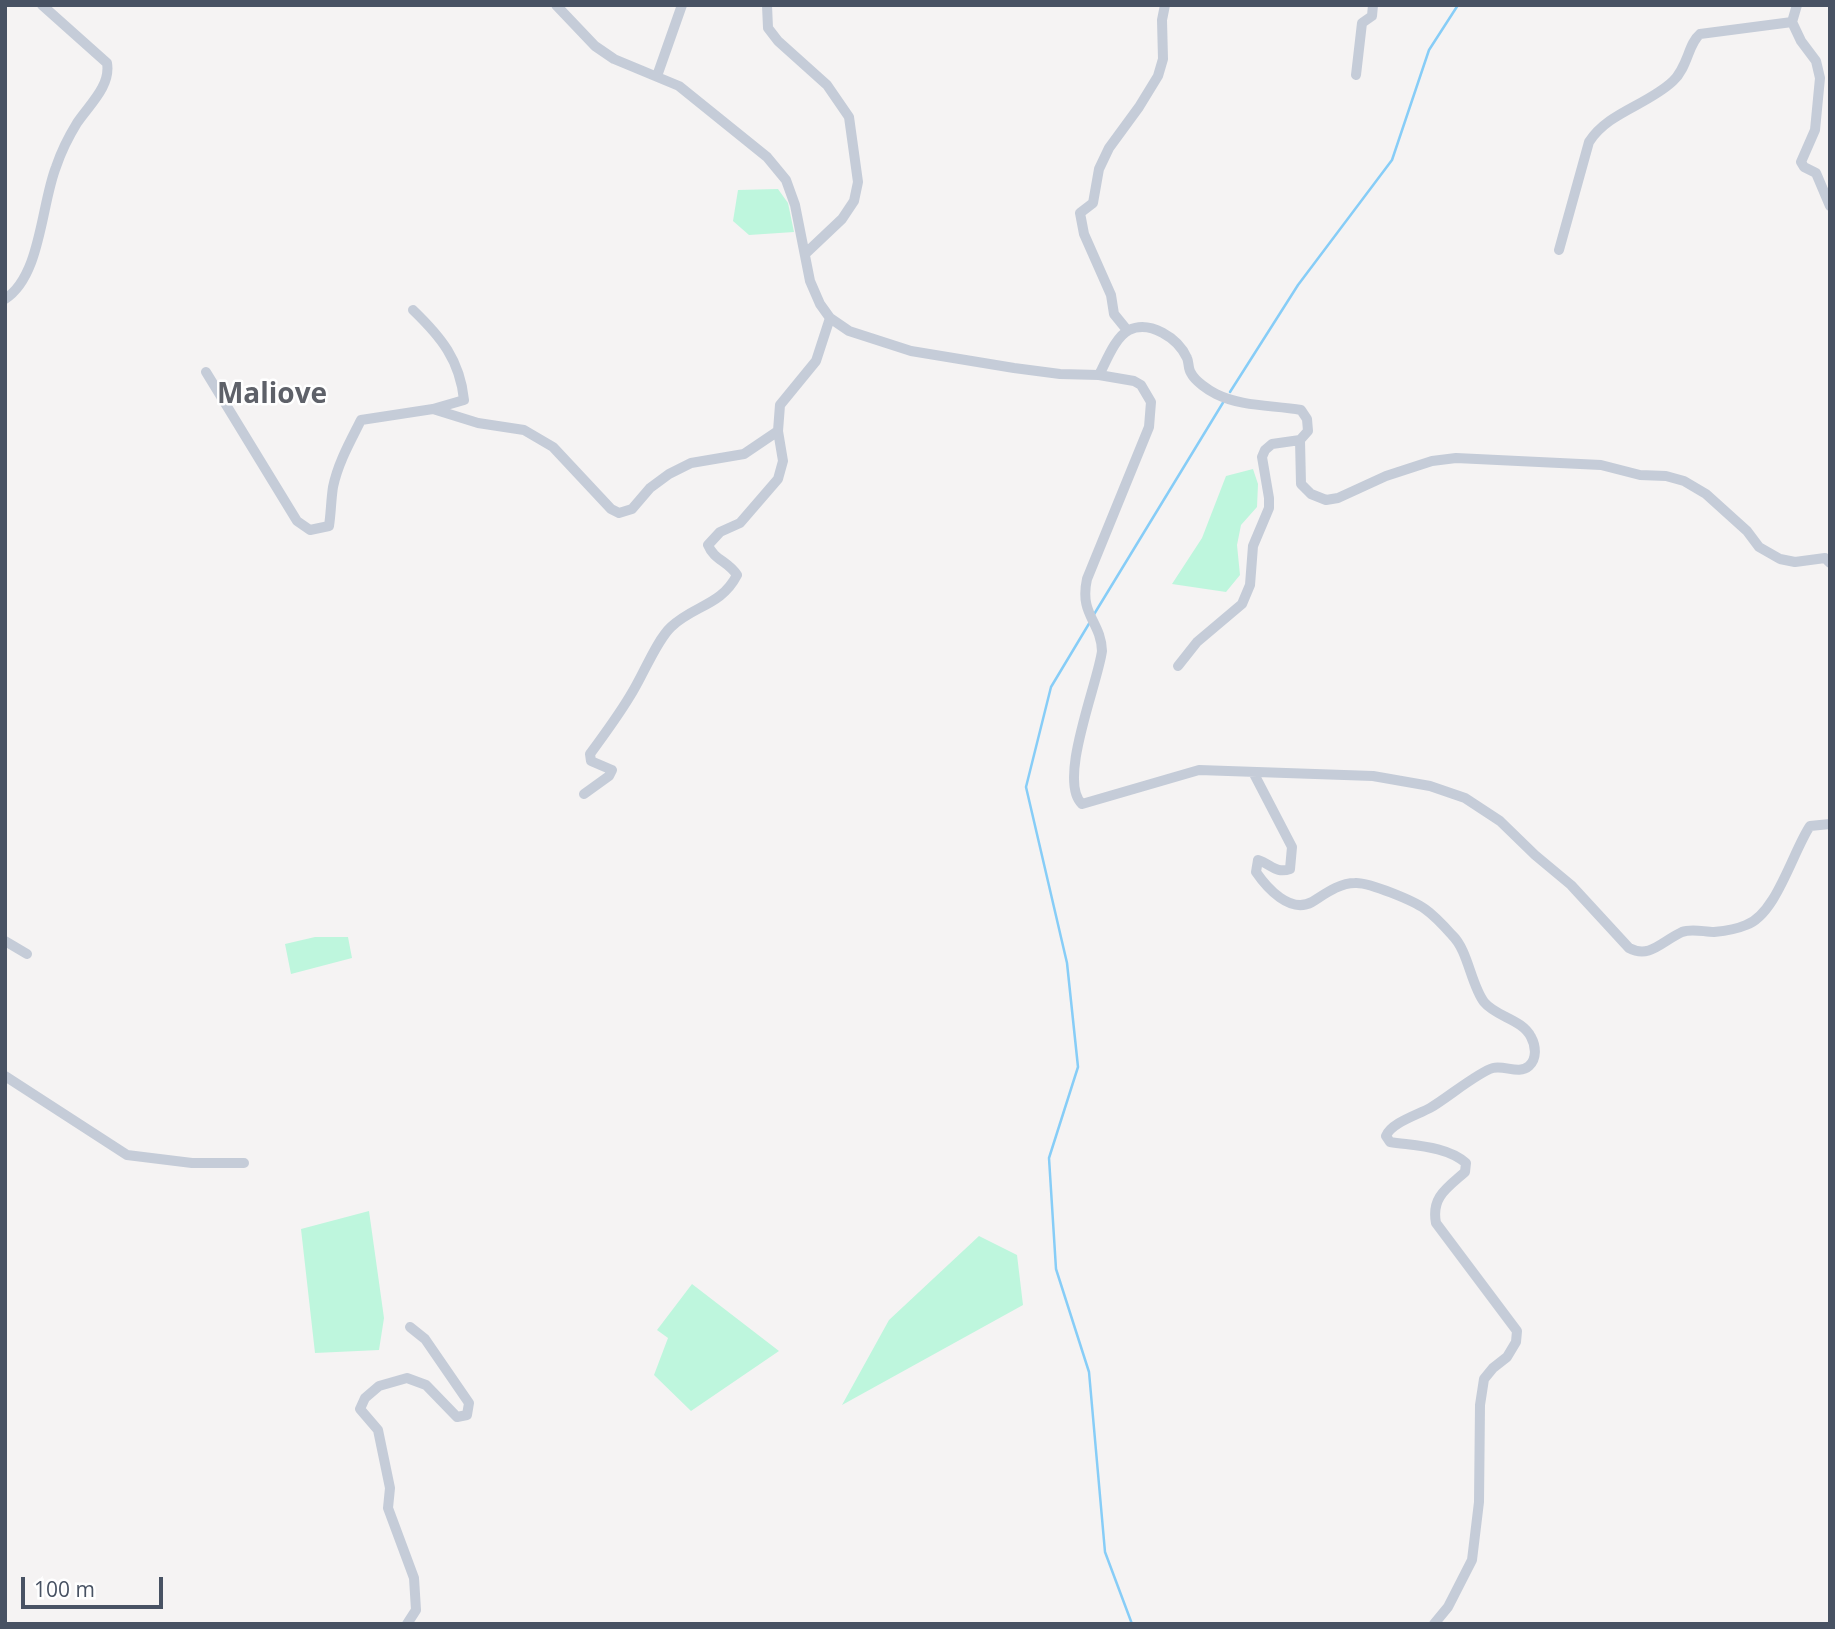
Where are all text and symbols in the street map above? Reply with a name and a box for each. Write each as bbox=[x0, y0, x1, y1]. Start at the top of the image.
district label: Maliove bbox=[217, 378, 327, 412]
scale bar bbox=[24, 1562, 166, 1606]
text: 100 m bbox=[34, 1575, 95, 1603]

